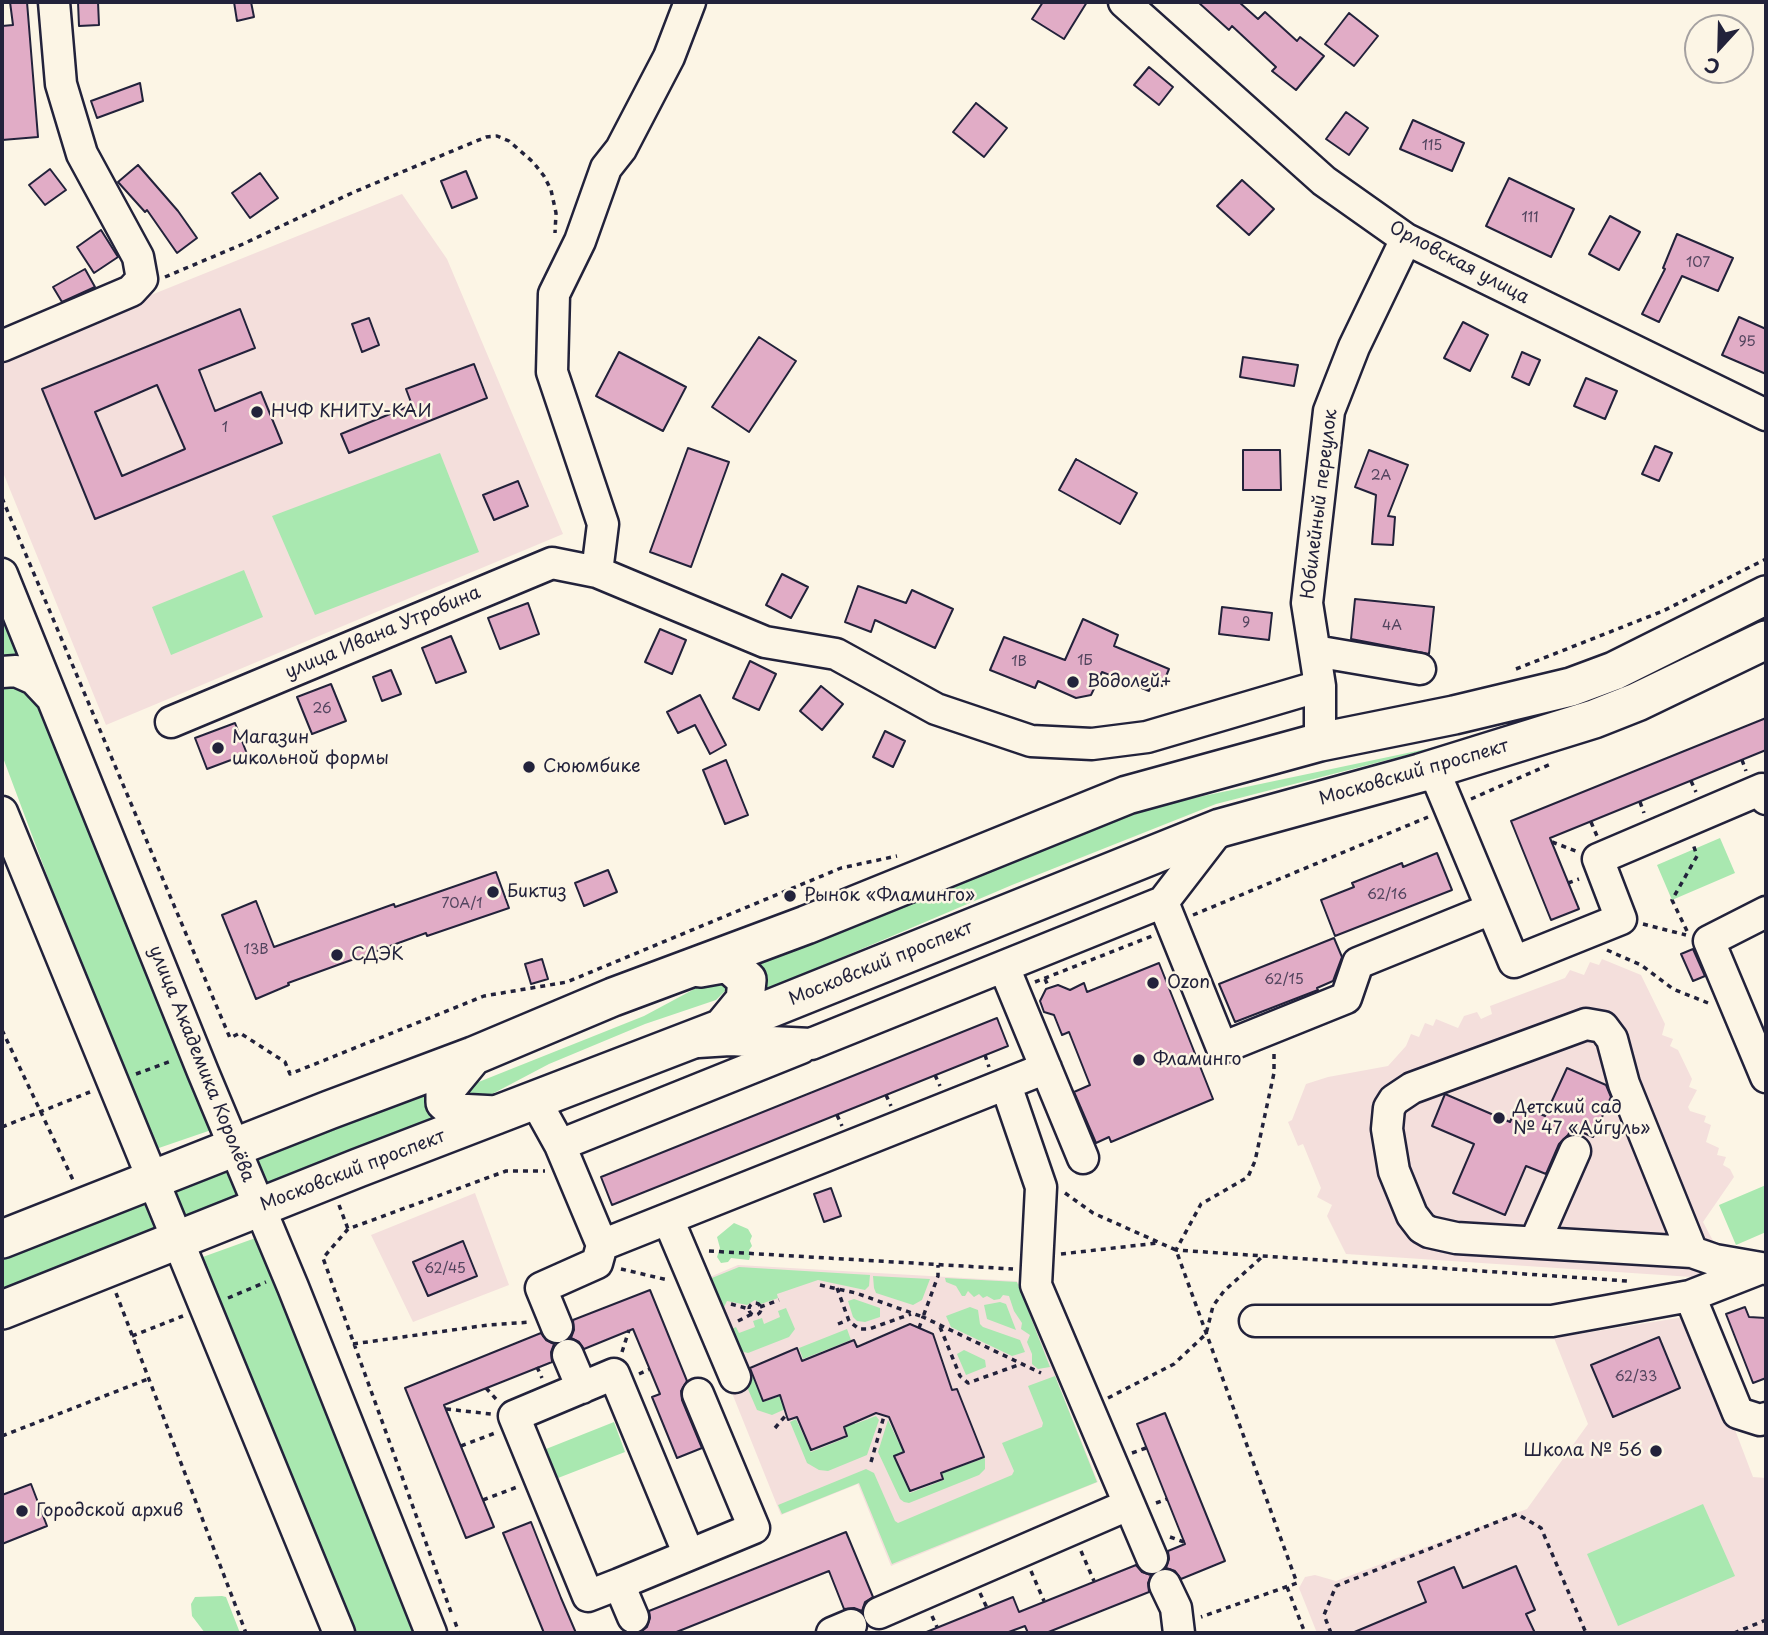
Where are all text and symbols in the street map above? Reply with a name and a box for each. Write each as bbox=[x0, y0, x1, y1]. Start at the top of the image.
north arrow bbox=[1684, 14, 1754, 84]
text: С bbox=[1700, 51, 1724, 82]
house number: 115 bbox=[1422, 138, 1442, 154]
house number: 111 bbox=[1521, 210, 1539, 226]
street label: Орловская улица bbox=[1385, 217, 1533, 309]
house number: 107 bbox=[1686, 255, 1710, 271]
house number: 95 bbox=[1738, 334, 1756, 350]
place label: НЧФ КНИТУ-КАИ bbox=[271, 401, 432, 423]
marker: НЧФ КНИТУ-КАИ bbox=[249, 404, 265, 420]
street label: Юбилейный переулок bbox=[1298, 408, 1342, 600]
house number: 1 bbox=[222, 420, 228, 436]
house number: 2А bbox=[1371, 468, 1391, 484]
street label: улица Ивана Утробина bbox=[282, 582, 484, 684]
house number: 9 bbox=[1242, 615, 1250, 631]
house number: 4А bbox=[1382, 618, 1402, 634]
house number: 1Б bbox=[1077, 653, 1093, 669]
house number: 1В bbox=[1011, 654, 1027, 670]
place label: Водолей+ bbox=[1087, 671, 1172, 693]
marker: Водолей+ bbox=[1065, 674, 1081, 690]
house number: 26 bbox=[312, 701, 332, 717]
place label: Магазин школьной формы bbox=[232, 727, 389, 770]
street label: Московский проспект bbox=[1317, 736, 1511, 810]
marker: Магазин школьной формы bbox=[210, 740, 226, 756]
place label: Сююмбике bbox=[543, 756, 640, 778]
marker: Сююмбике bbox=[521, 759, 537, 775]
place label: Биктиз bbox=[507, 881, 567, 903]
marker: Биктиз bbox=[485, 884, 501, 900]
place label: Рынок «Фламинго» bbox=[804, 885, 975, 907]
house number: 62/16 bbox=[1367, 887, 1407, 903]
marker: Рынок «Фламинго» bbox=[782, 888, 798, 904]
house number: 70А/1 bbox=[442, 896, 482, 912]
street label: Московский проспект bbox=[786, 917, 976, 1011]
house number: 13В bbox=[244, 942, 268, 958]
street label: улица Академика Королёва bbox=[144, 943, 258, 1185]
place label: СДЭК bbox=[351, 944, 404, 966]
marker: СДЭК bbox=[329, 947, 345, 963]
place label: Ozon bbox=[1167, 972, 1210, 994]
house number: 62/15 bbox=[1264, 972, 1304, 988]
marker: Ozon bbox=[1145, 975, 1161, 991]
place label: Фламинго bbox=[1153, 1049, 1242, 1071]
marker: Фламинго bbox=[1131, 1052, 1147, 1068]
place label: Детский сад № 47 «Айгуль» bbox=[1513, 1097, 1650, 1140]
marker: Детский сад № 47 «Айгуль» bbox=[1491, 1110, 1507, 1126]
street label: Московский проспект bbox=[257, 1126, 449, 1216]
house number: 62/45 bbox=[424, 1261, 466, 1277]
house number: 62/33 bbox=[1615, 1369, 1657, 1385]
place label: Школа № 56 bbox=[1524, 1440, 1642, 1462]
marker: Школа № 56 bbox=[1648, 1443, 1664, 1459]
place label: Городской архив bbox=[36, 1500, 183, 1522]
marker: Городской архив bbox=[14, 1503, 30, 1519]

